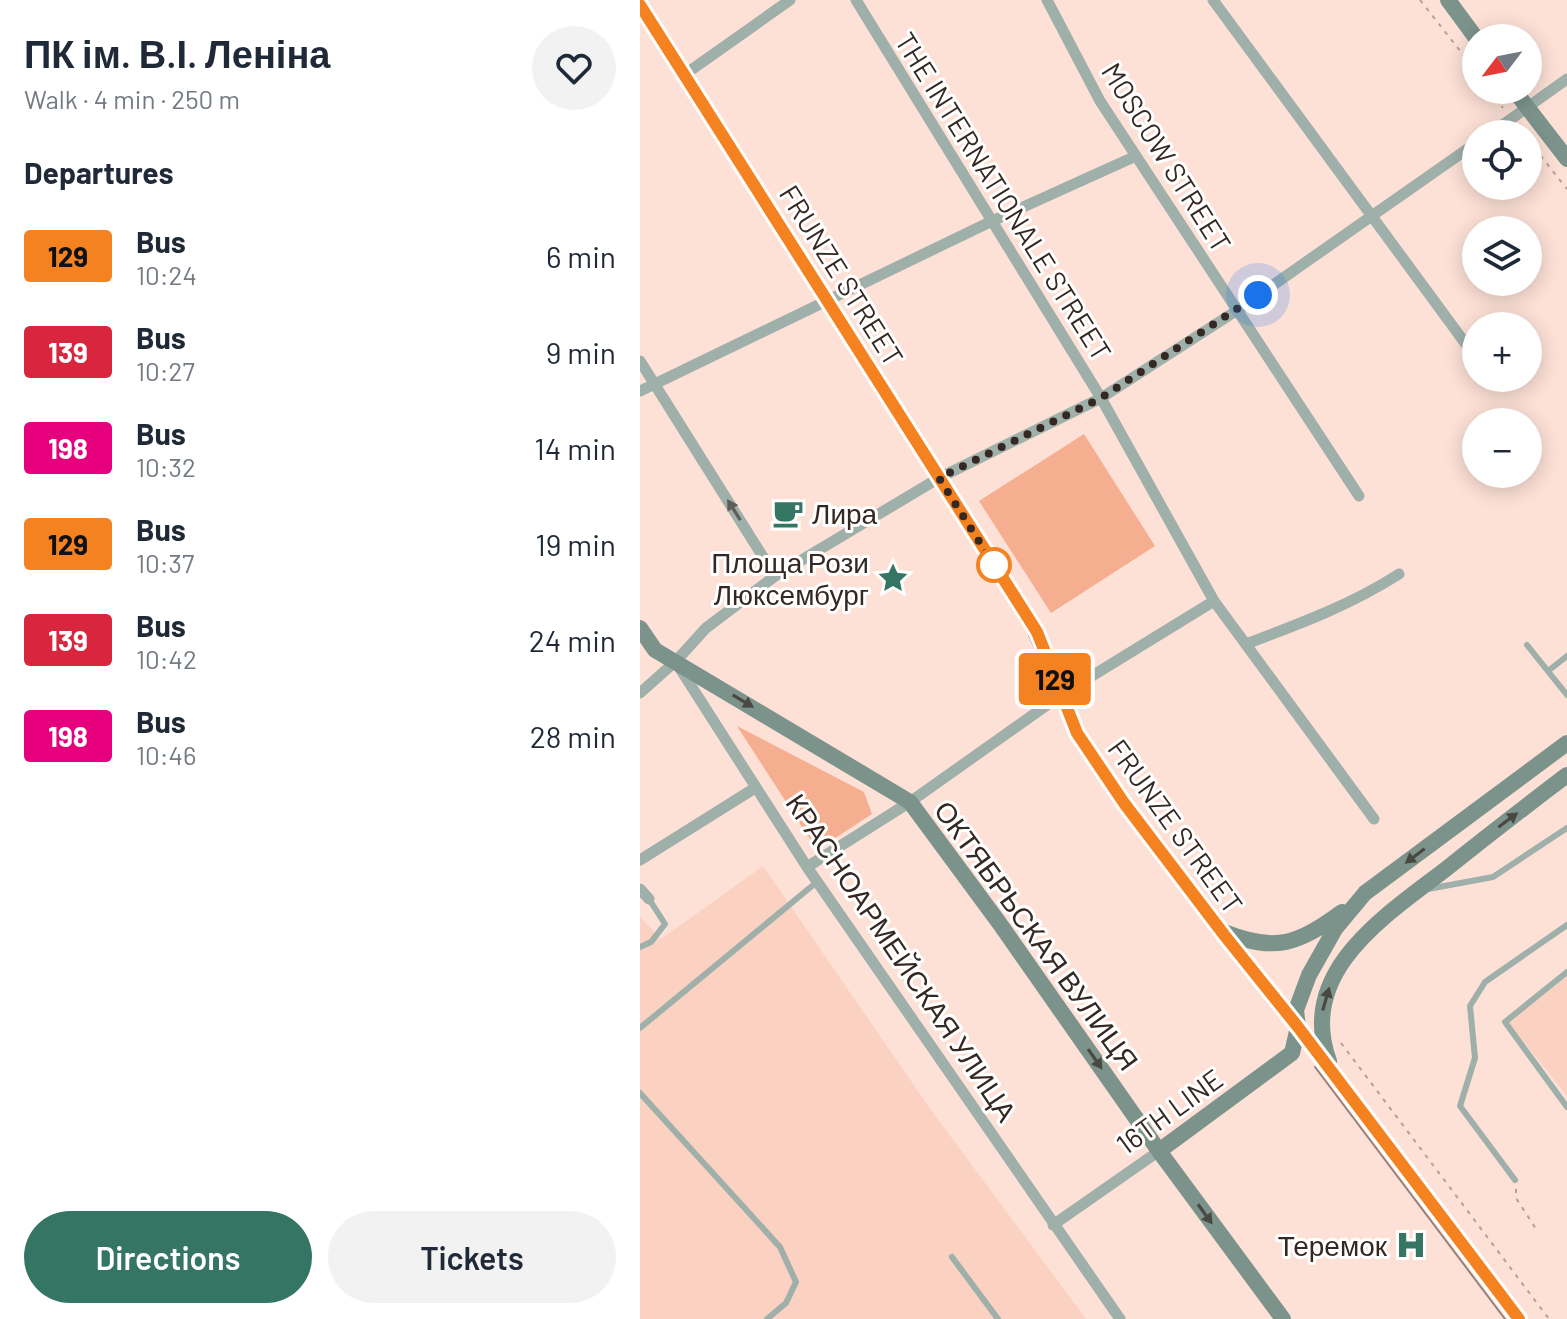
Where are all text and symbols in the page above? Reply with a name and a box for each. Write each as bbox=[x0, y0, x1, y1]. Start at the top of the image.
north arrow bbox=[1462, 24, 1542, 104]
map controls bbox=[1462, 24, 1542, 488]
button: heart bbox=[532, 26, 616, 110]
street label: THE INTERNATIONALE STREET bbox=[889, 26, 1119, 366]
text: ПК ім. В.І. Леніна bbox=[24, 30, 331, 76]
street label: MOSCOW STREET bbox=[1095, 56, 1239, 258]
text: Walk · 4 min · 250 m bbox=[24, 83, 240, 114]
button: locate bbox=[1462, 120, 1542, 200]
text: Departures bbox=[24, 154, 174, 190]
street label: FRUNZE STREET bbox=[773, 178, 911, 372]
button: layers bbox=[1462, 216, 1542, 296]
text: Bus bbox=[136, 223, 186, 259]
text: 6 min bbox=[546, 238, 616, 274]
text: 129 bbox=[48, 239, 88, 273]
text: 10:24 bbox=[136, 259, 197, 290]
your location bbox=[1238, 275, 1278, 315]
button: + bbox=[1462, 312, 1542, 392]
text: Bus bbox=[136, 319, 186, 355]
text: 9 min bbox=[546, 334, 616, 370]
text: 139 bbox=[48, 335, 88, 369]
text: 10:27 bbox=[136, 355, 195, 386]
button: − bbox=[1462, 408, 1542, 488]
text: Bus bbox=[136, 415, 186, 451]
text: 14 min bbox=[534, 430, 616, 466]
text: 198 bbox=[48, 431, 88, 465]
text: 10:32 bbox=[136, 451, 196, 482]
cafe icon: Лира bbox=[771, 496, 805, 530]
place label: Лира bbox=[812, 496, 878, 530]
one-way arrow bbox=[727, 499, 741, 521]
text: Bus bbox=[136, 511, 186, 547]
text: 19 min bbox=[535, 526, 616, 562]
text: 129 bbox=[48, 527, 88, 561]
place label: Площа Рози Люксембург bbox=[711, 545, 869, 611]
text: 10:37 bbox=[136, 547, 194, 578]
unlabelled marker bbox=[977, 548, 1011, 582]
place icon: Площа Рози Люксембург bbox=[876, 561, 910, 595]
text: Bus bbox=[136, 607, 186, 643]
text: 24 min bbox=[529, 622, 616, 658]
text: 139 bbox=[48, 623, 88, 657]
text: 10:42 bbox=[136, 643, 197, 674]
line badge: 129 bbox=[1009, 653, 1101, 705]
text: 129 bbox=[1035, 662, 1075, 696]
one-way arrow bbox=[732, 694, 754, 708]
text: Bus bbox=[136, 703, 186, 739]
text: 28 min bbox=[530, 718, 616, 754]
text: 198 bbox=[48, 719, 88, 753]
street label: FRUNZE STREET bbox=[1102, 732, 1250, 920]
text: 10:46 bbox=[136, 739, 196, 770]
street label: КРАСНОАРМЕЙСКАЯ УЛИЦА bbox=[780, 787, 1025, 1127]
street label: ОКТЯБРЬСКАЯ ВУЛИЦЯ bbox=[928, 794, 1146, 1076]
one-way arrow bbox=[1498, 812, 1518, 828]
one-way arrow bbox=[1405, 848, 1425, 864]
one-way arrow bbox=[1321, 986, 1333, 1011]
one-way arrow bbox=[1086, 1049, 1102, 1070]
street label: 16TH LINE bbox=[1109, 1061, 1229, 1161]
one-way arrow bbox=[1197, 1204, 1213, 1224]
button: Directions bbox=[24, 1211, 312, 1303]
button: Tickets bbox=[328, 1211, 616, 1303]
place label: Теремок bbox=[1278, 1228, 1388, 1262]
hospital icon: Теремок bbox=[1394, 1228, 1428, 1262]

